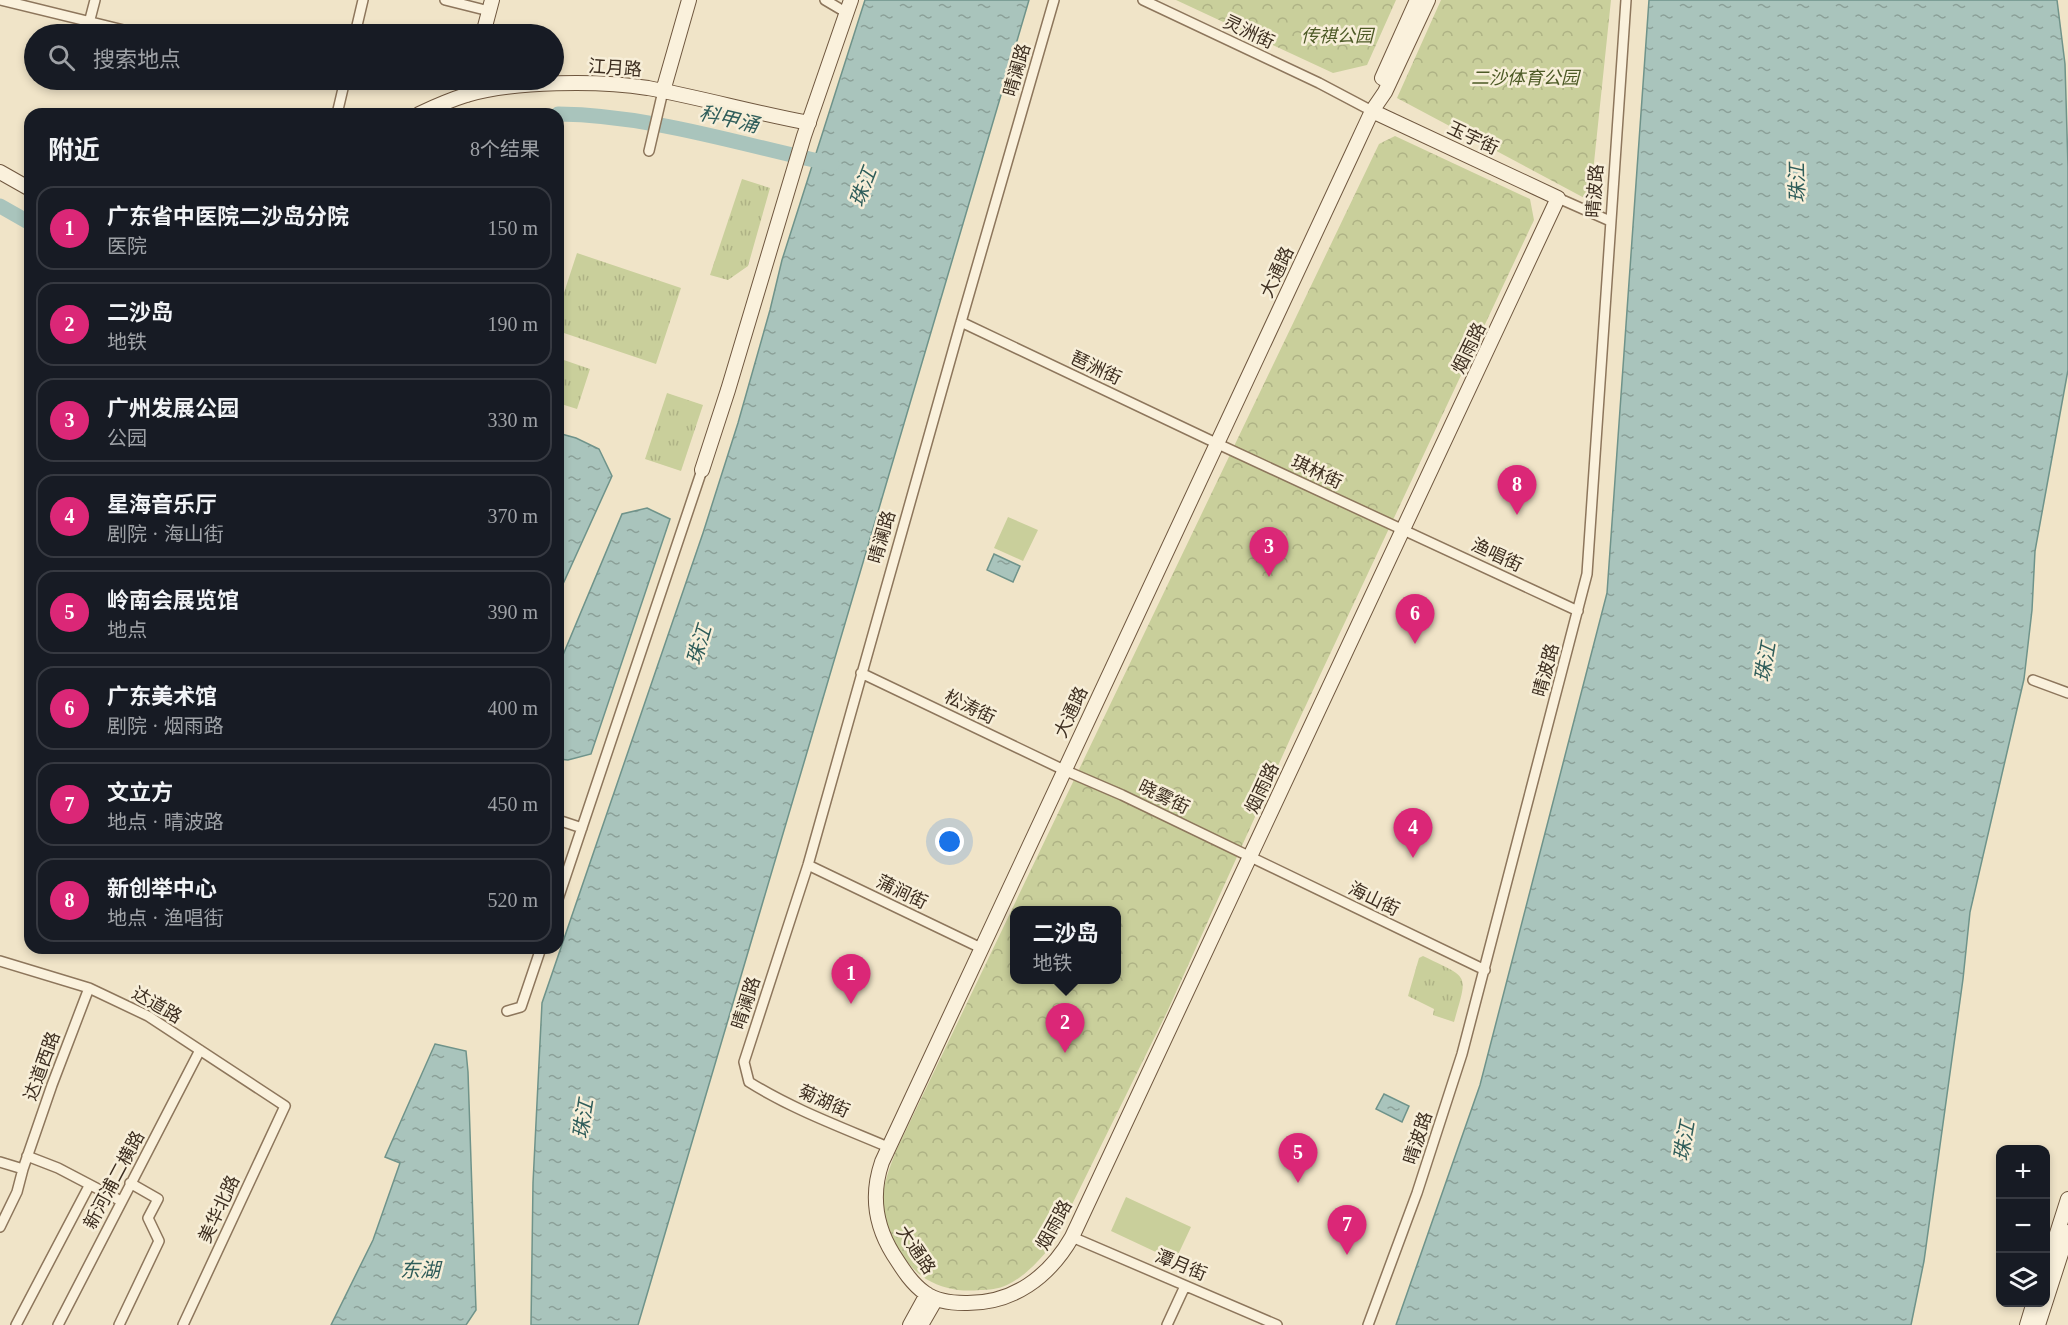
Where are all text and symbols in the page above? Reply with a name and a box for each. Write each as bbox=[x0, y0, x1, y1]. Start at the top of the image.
street label: 灵洲街 bbox=[1220, 12, 1278, 52]
search box bbox=[24, 24, 564, 90]
park label: 传祺公园 bbox=[1301, 26, 1376, 46]
icon: search bbox=[45, 41, 78, 74]
street label: 晴澜路 bbox=[1000, 41, 1034, 99]
text: 搜索地点 bbox=[93, 47, 181, 72]
street label: 江月路 bbox=[587, 56, 643, 80]
park label: 二沙体育公园 bbox=[1471, 68, 1582, 88]
water label: 科甲涌 bbox=[697, 102, 763, 137]
street label: 玉宇街 bbox=[1444, 118, 1502, 158]
text: 附近 bbox=[48, 136, 100, 165]
text: 8个结果 bbox=[470, 138, 540, 160]
water label: 珠江 bbox=[1786, 161, 1808, 203]
water label: 珠江 bbox=[846, 163, 881, 210]
street label: 晴波路 bbox=[1583, 163, 1607, 219]
text: 广东省中医院二沙岛分院 bbox=[107, 204, 349, 229]
text: 1 bbox=[65, 217, 75, 239]
text: 150 m bbox=[487, 217, 538, 239]
text: 医院 bbox=[107, 235, 147, 257]
street label: 大通路 bbox=[1257, 243, 1297, 301]
text: 二沙岛 bbox=[107, 300, 173, 325]
text: 2 bbox=[65, 313, 75, 335]
text: 190 m bbox=[487, 313, 538, 335]
street label: 烟雨路 bbox=[1448, 319, 1490, 377]
text: 地铁 bbox=[107, 331, 147, 353]
street label: 琶洲街 bbox=[1067, 348, 1125, 388]
text: 广州发展公园 bbox=[107, 396, 239, 421]
text: 3 bbox=[65, 409, 75, 431]
text: 330 m bbox=[487, 409, 538, 431]
text: 公园 bbox=[107, 427, 147, 449]
street label: 琪林街 bbox=[1288, 452, 1346, 492]
pin: 8 bbox=[1498, 466, 1537, 515]
text: 星海音乐厅 bbox=[107, 492, 217, 517]
text: 4 bbox=[65, 505, 75, 527]
text: 370 m bbox=[487, 505, 538, 527]
street label: 晴澜路 bbox=[865, 508, 899, 566]
text: 剧院 · 海山街 bbox=[107, 523, 224, 545]
pin: 3 bbox=[1250, 528, 1288, 577]
street label: 渔唱街 bbox=[1468, 535, 1526, 575]
text: 岭南会展览馆 bbox=[107, 588, 239, 613]
pin: 6 bbox=[1396, 594, 1434, 644]
text: 5 bbox=[65, 601, 75, 623]
text: 390 m bbox=[487, 601, 538, 623]
text: 地点 bbox=[107, 619, 147, 641]
water label: 珠江 bbox=[683, 621, 716, 667]
water label: 珠江 bbox=[1751, 638, 1780, 684]
street label: 晴波路 bbox=[1529, 641, 1563, 699]
street label: 大通路 bbox=[1051, 683, 1091, 741]
text: 广东美术馆 bbox=[107, 684, 217, 709]
street label: 松涛街 bbox=[941, 686, 999, 728]
text: 6 bbox=[65, 697, 75, 719]
text: 400 m bbox=[487, 697, 538, 719]
text: 剧院 · 烟雨路 bbox=[107, 715, 224, 737]
street label: 烟雨路 bbox=[1242, 759, 1282, 817]
street label: 晓雾街 bbox=[1135, 776, 1193, 818]
text: 文立方 bbox=[107, 780, 173, 805]
text: 7 bbox=[65, 793, 75, 815]
text: 450 m bbox=[487, 793, 538, 815]
pin: 4 bbox=[1394, 808, 1432, 858]
text: 地点 · 晴波路 bbox=[107, 811, 224, 833]
your location bbox=[935, 827, 964, 856]
street label: 蒲涧街 bbox=[873, 871, 931, 913]
text: 新创举中心 bbox=[107, 876, 217, 901]
street label: 海山街 bbox=[1345, 878, 1403, 920]
text: 8 bbox=[65, 889, 75, 911]
text: 520 m bbox=[487, 889, 538, 911]
popup bbox=[1010, 906, 1121, 984]
text: 地点 · 渔唱街 bbox=[107, 907, 224, 929]
text: 二沙岛 bbox=[1032, 921, 1099, 946]
text: 地铁 bbox=[1032, 952, 1072, 974]
pin: 1 bbox=[832, 954, 870, 1004]
street label: 晴澜路 bbox=[728, 974, 764, 1032]
street label: 达道路 bbox=[129, 983, 185, 1027]
pin: 2 bbox=[1046, 1004, 1084, 1053]
street label: 达道西路 bbox=[20, 1029, 64, 1103]
street label: 菊湖街 bbox=[795, 1081, 853, 1121]
water label: 珠江 bbox=[569, 1096, 597, 1140]
street label: 晴波路 bbox=[1400, 1109, 1436, 1167]
water label: 珠江 bbox=[1670, 1117, 1699, 1163]
street label: 新河浦二横路 bbox=[80, 1128, 148, 1232]
pin: 5 bbox=[1278, 1134, 1318, 1183]
map controls bbox=[1996, 1145, 2050, 1307]
button: + bbox=[1996, 1145, 2050, 1199]
street label: 美华北路 bbox=[195, 1172, 243, 1246]
street label: 烟雨路 bbox=[1032, 1197, 1076, 1253]
button: − bbox=[1996, 1199, 2050, 1253]
pin: 7 bbox=[1328, 1206, 1366, 1255]
street label: 大通路 bbox=[893, 1222, 939, 1278]
street label: 潭月街 bbox=[1152, 1246, 1210, 1284]
button: layers bbox=[1996, 1253, 2050, 1307]
water label: 东湖 bbox=[400, 1259, 443, 1281]

